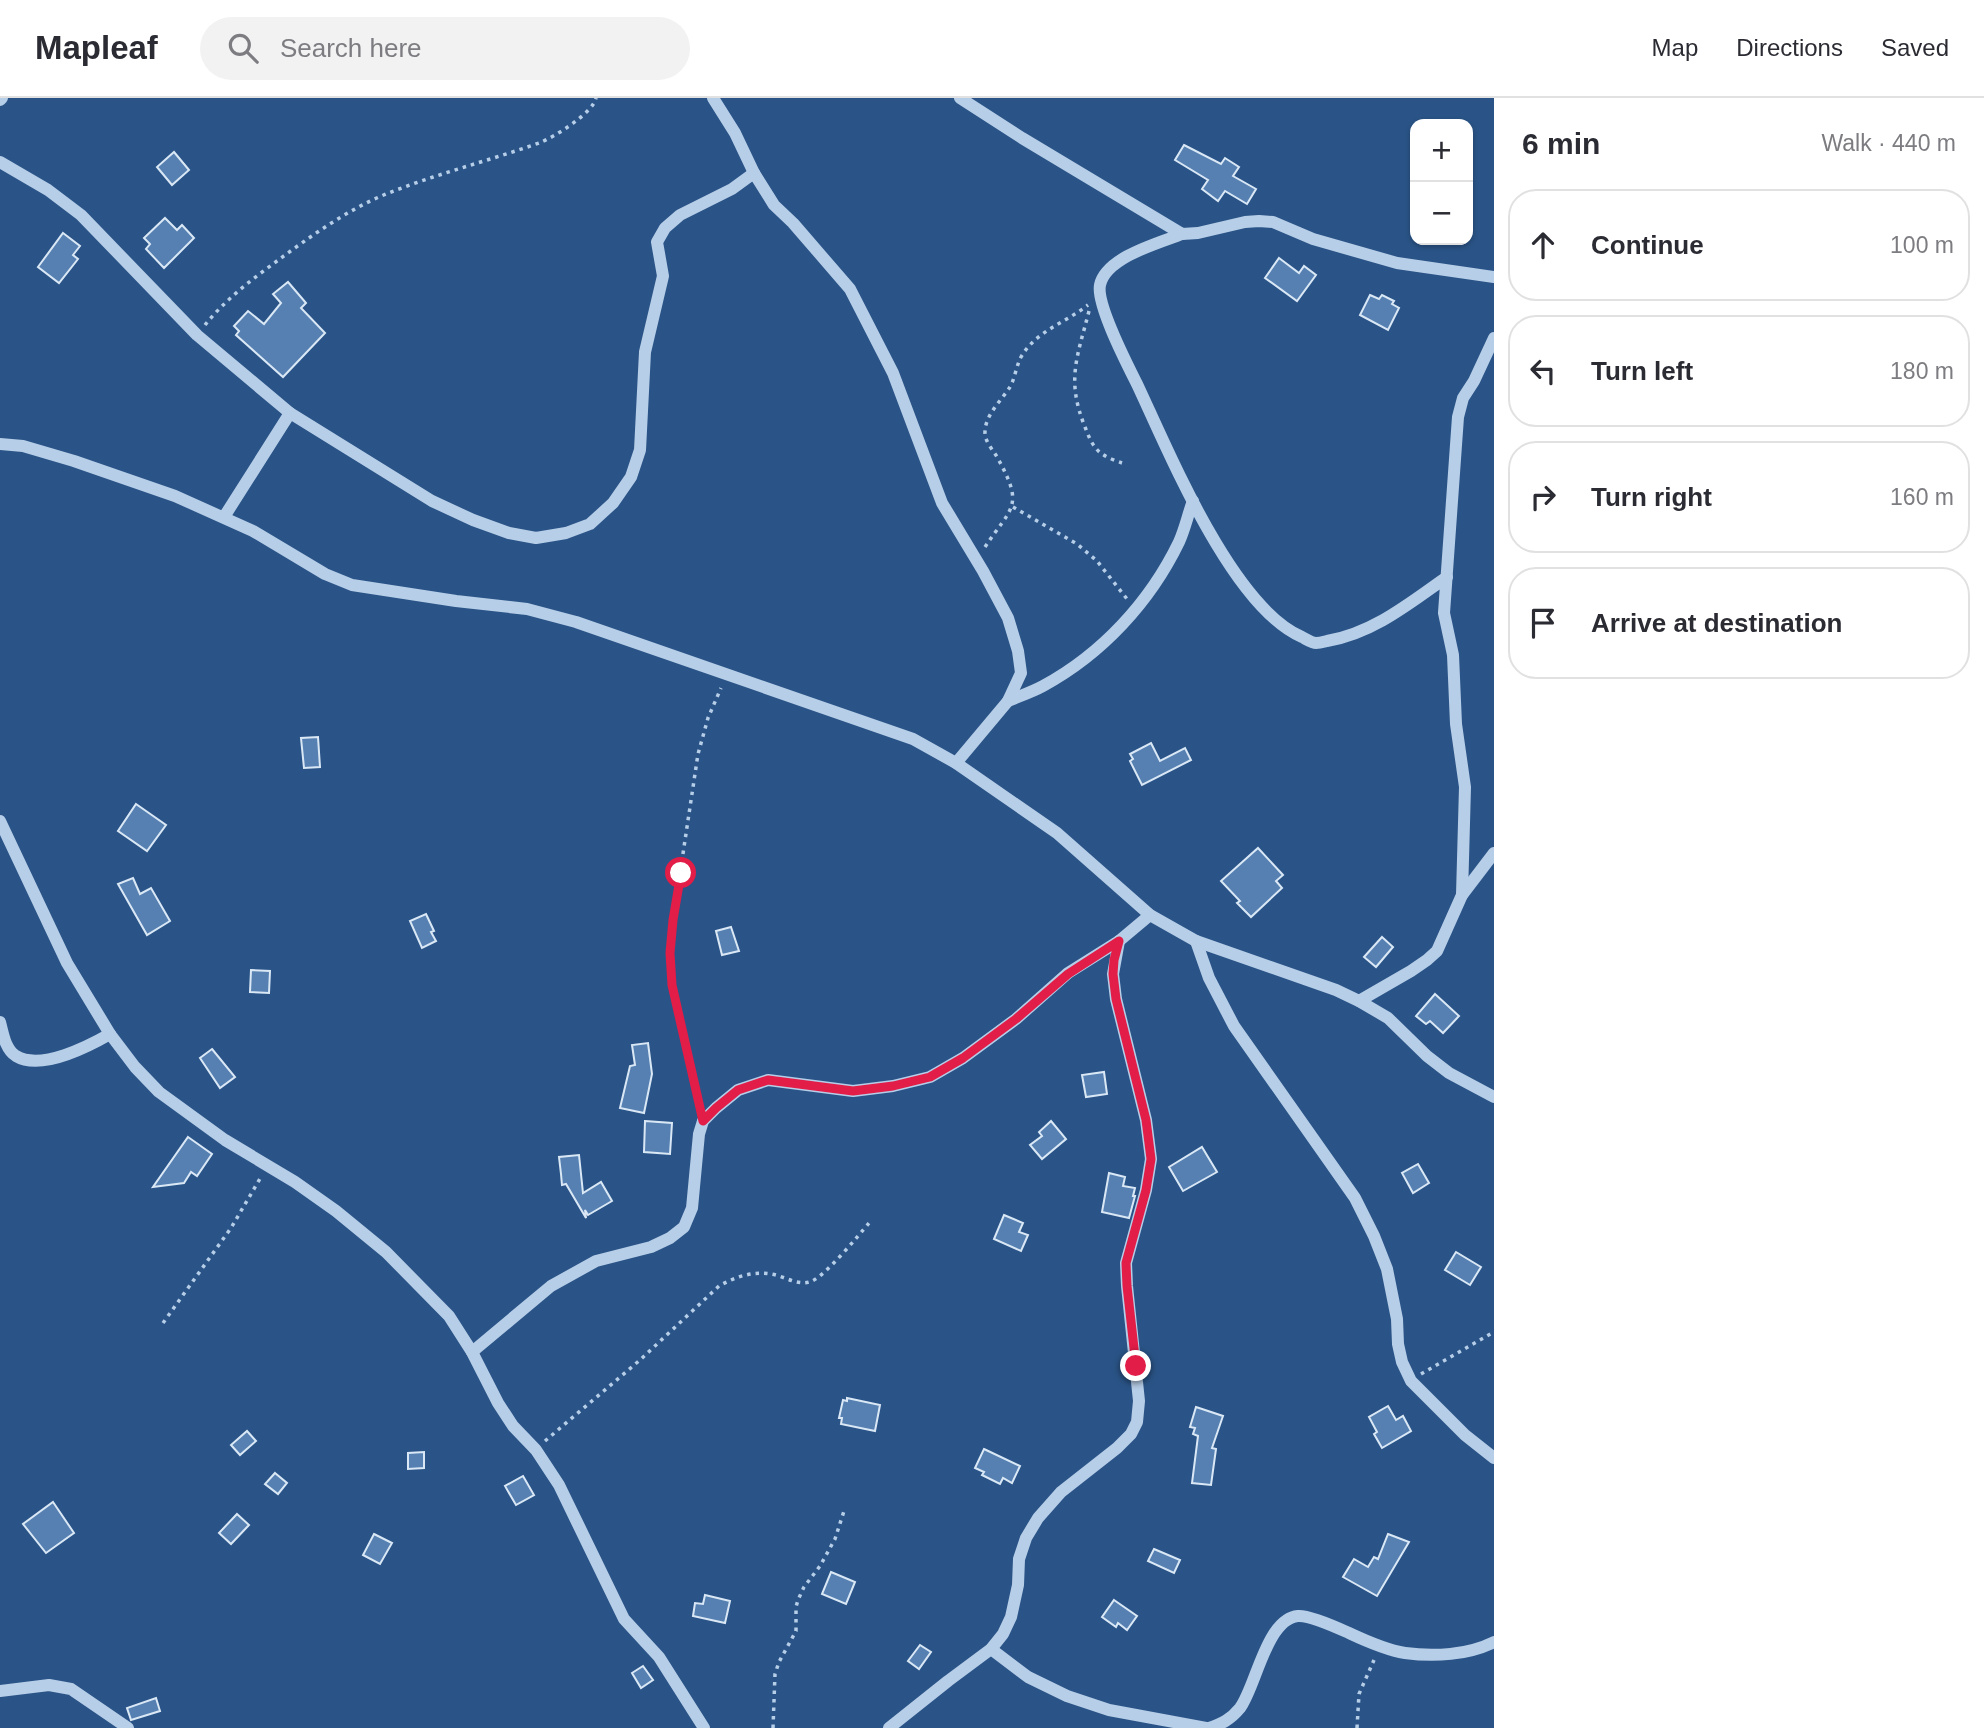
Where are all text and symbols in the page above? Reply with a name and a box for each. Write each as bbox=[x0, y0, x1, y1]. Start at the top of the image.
search box bbox=[200, 17, 690, 80]
text: Mapleaf bbox=[35, 29, 158, 66]
icon: search bbox=[224, 29, 262, 67]
text: Search here bbox=[280, 33, 422, 63]
text: Map bbox=[1652, 34, 1698, 61]
text: Directions bbox=[1736, 34, 1843, 61]
text: Saved bbox=[1881, 34, 1949, 61]
map controls bbox=[1410, 119, 1473, 245]
button: + bbox=[1410, 119, 1473, 182]
text: 6 min bbox=[1522, 127, 1600, 160]
text: Walk · 440 m bbox=[1821, 130, 1956, 156]
button: − bbox=[1410, 182, 1473, 245]
icon: ahead bbox=[1524, 226, 1562, 264]
text: Continue bbox=[1591, 230, 1704, 260]
text: 100 m bbox=[1890, 232, 1954, 258]
icon: left bbox=[1524, 352, 1562, 390]
text: Turn left bbox=[1591, 356, 1693, 386]
text: 180 m bbox=[1890, 358, 1954, 384]
icon: right bbox=[1524, 478, 1562, 516]
text: Turn right bbox=[1591, 482, 1712, 512]
text: 160 m bbox=[1890, 484, 1954, 510]
icon: arrive bbox=[1524, 604, 1562, 642]
text: Arrive at destination bbox=[1591, 608, 1842, 638]
route start bbox=[665, 857, 696, 888]
route end bbox=[1120, 1350, 1151, 1381]

